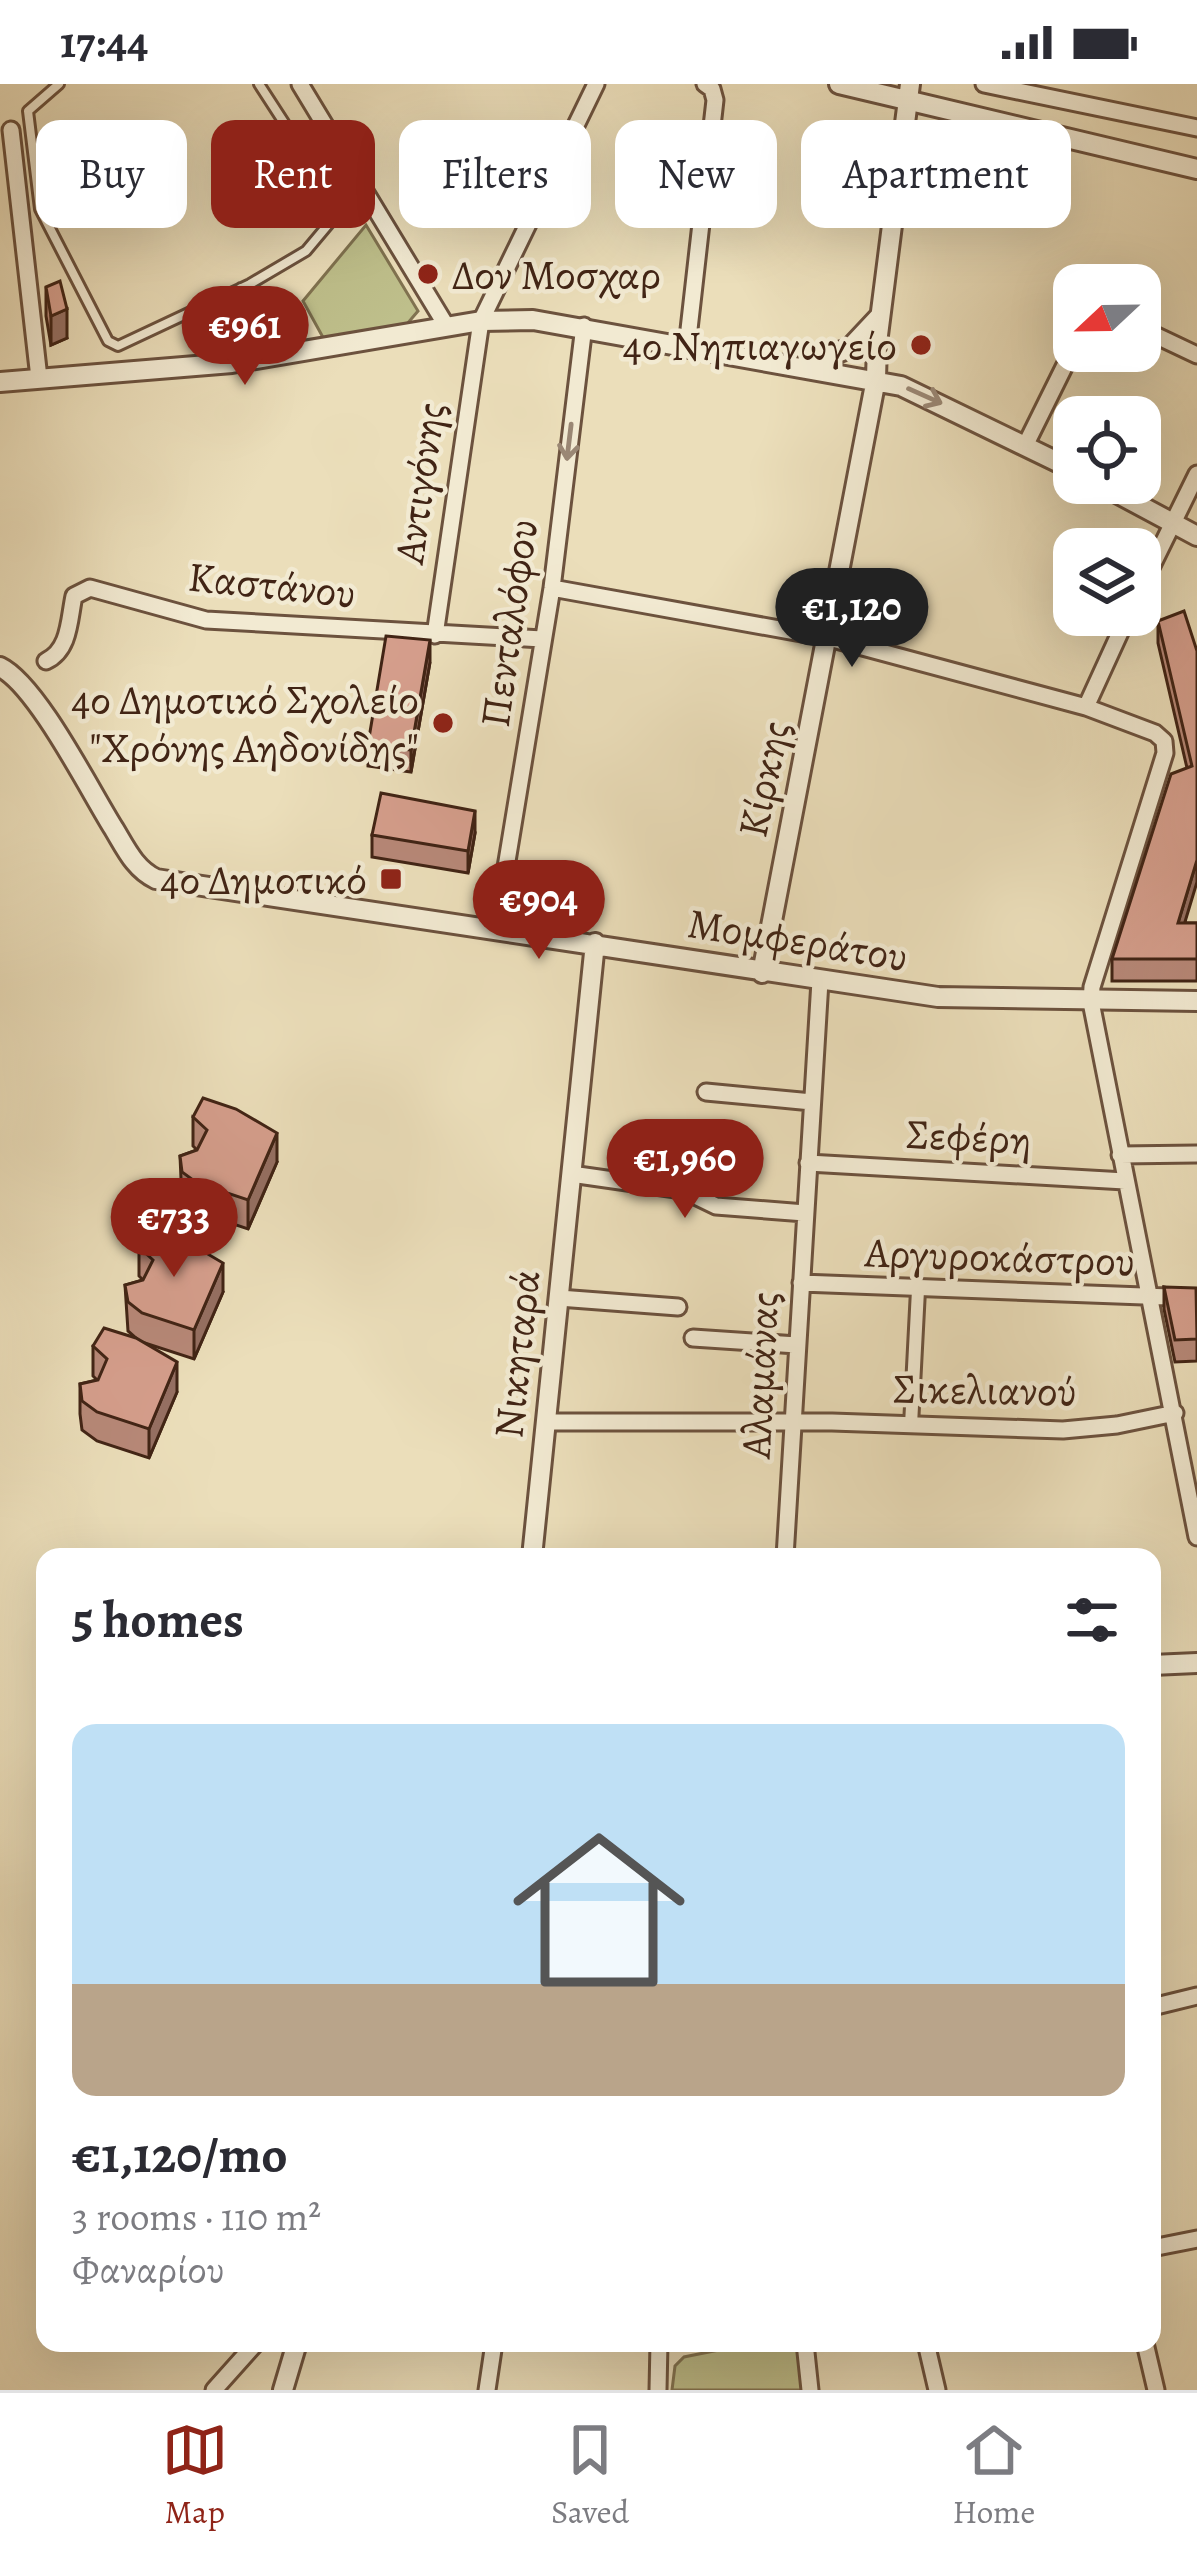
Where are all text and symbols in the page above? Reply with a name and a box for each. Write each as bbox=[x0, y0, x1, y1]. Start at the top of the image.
text: 17:44 bbox=[60, 11, 148, 73]
chip: Buy bbox=[36, 120, 187, 228]
chip: Rent bbox=[211, 120, 375, 228]
chip: Filters bbox=[399, 120, 591, 228]
chip: New bbox=[615, 120, 777, 228]
chip: Apartment bbox=[801, 120, 1071, 228]
place label: Δον Μοσχαρ bbox=[452, 246, 661, 303]
marker: Δον Μοσχαρ bbox=[415, 261, 441, 287]
north arrow bbox=[1053, 264, 1161, 372]
map controls bbox=[1053, 264, 1161, 636]
pin: €961 bbox=[174, 286, 316, 388]
text: €961 bbox=[209, 298, 281, 351]
place label: 4ο Νηπιαγωγείο bbox=[623, 317, 897, 374]
marker: 4ο Νηπιαγωγείο bbox=[908, 332, 934, 358]
one-way arrow bbox=[907, 387, 943, 409]
button: locate bbox=[1053, 396, 1161, 504]
street label: Αντιγόνης bbox=[380, 399, 459, 568]
one-way arrow bbox=[558, 422, 580, 461]
street label: Πενταλόφου bbox=[466, 516, 551, 731]
button: layers bbox=[1053, 528, 1161, 636]
street label: Καστάνου bbox=[185, 547, 359, 622]
pin: €1,120 bbox=[754, 568, 950, 670]
text: €1,120 bbox=[802, 580, 902, 633]
place label: 4ο Δημοτικό Σχολείο "Χρόνης Αηδονίδης" bbox=[71, 671, 419, 776]
marker: 4ο Δημοτικό Σχολείο "Χρόνης Αηδονίδης" bbox=[430, 710, 456, 736]
street label: Κίρκης bbox=[723, 716, 804, 842]
place label: 4ο Δημοτικό bbox=[160, 851, 367, 908]
pin: €904 bbox=[468, 860, 610, 962]
marker: 4ο Δημοτικό bbox=[378, 866, 404, 892]
text: €904 bbox=[500, 872, 578, 925]
street label: Μομφεράτου bbox=[684, 894, 912, 985]
street label: Σεφέρη bbox=[905, 1105, 1033, 1168]
pin: €1,960 bbox=[587, 1119, 783, 1221]
text: €1,960 bbox=[634, 1131, 736, 1184]
pin: €733 bbox=[103, 1178, 245, 1280]
text: €733 bbox=[138, 1190, 210, 1243]
street label: Αργυροκάστρου bbox=[863, 1223, 1136, 1290]
street label: Νικηταρά bbox=[479, 1267, 554, 1441]
street label: Αλαμάνας bbox=[727, 1290, 792, 1461]
street label: Σικελιανού bbox=[893, 1359, 1077, 1420]
text: 5 homes bbox=[72, 1585, 244, 1655]
icon: filters bbox=[1059, 1587, 1125, 1653]
icon: home bbox=[491, 1802, 707, 2018]
text: €1,120/mo bbox=[72, 2120, 288, 2190]
text: 3 rooms · 110 m² bbox=[72, 2190, 321, 2243]
text: Φαναρίου bbox=[72, 2243, 225, 2296]
tab: Map bbox=[162, 2417, 228, 2534]
tab: Saved bbox=[551, 2417, 629, 2534]
tab: Home bbox=[952, 2417, 1035, 2534]

